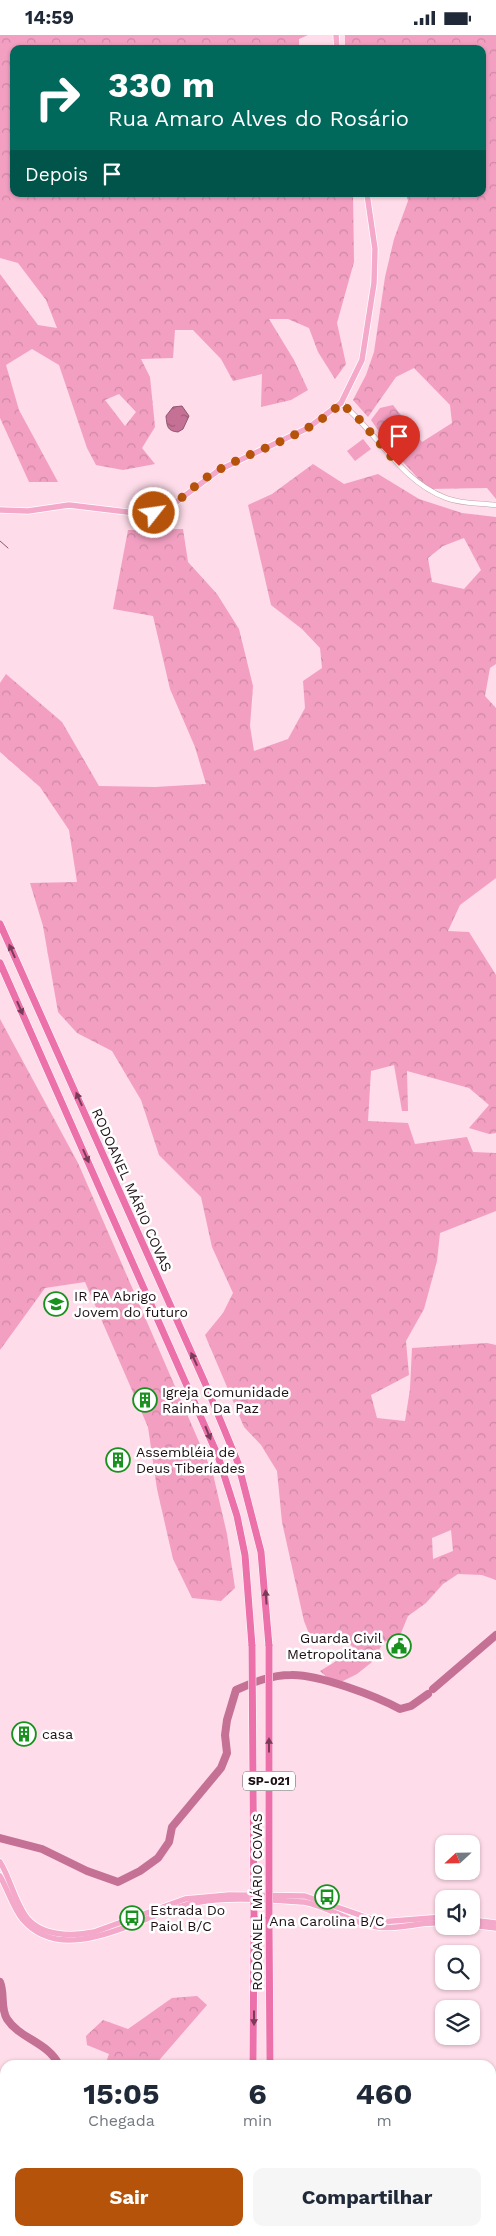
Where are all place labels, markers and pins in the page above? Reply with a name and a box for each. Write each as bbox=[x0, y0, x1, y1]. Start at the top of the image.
pin bbox=[378, 415, 420, 466]
place label: IR PA Abrigo Jovem do futuro bbox=[74, 1288, 188, 1320]
school or university icon: IR PA Abrigo Jovem do futuro bbox=[43, 1291, 69, 1317]
place label: Igreja Comunidade Rainha Da Paz bbox=[162, 1384, 289, 1416]
building icon: Igreja Comunidade Rainha Da Paz bbox=[132, 1387, 158, 1413]
place label: Assembléia de Deus Tiberíades bbox=[136, 1444, 245, 1476]
building icon: Assembléia de Deus Tiberíades bbox=[105, 1447, 131, 1473]
place label: Guarda Civil Metropolitana bbox=[287, 1630, 383, 1662]
public building icon: Guarda Civil Metropolitana bbox=[386, 1633, 412, 1659]
building icon: casa bbox=[11, 1721, 37, 1747]
place label: casa bbox=[42, 1726, 73, 1742]
bus stop icon: Ana Carolina B/C bbox=[314, 1884, 340, 1910]
place label: Estrada Do Paiol B/C bbox=[150, 1902, 225, 1934]
bus stop icon: Estrada Do Paiol B/C bbox=[119, 1905, 145, 1931]
place label: Ana Carolina B/C bbox=[269, 1913, 385, 1929]

